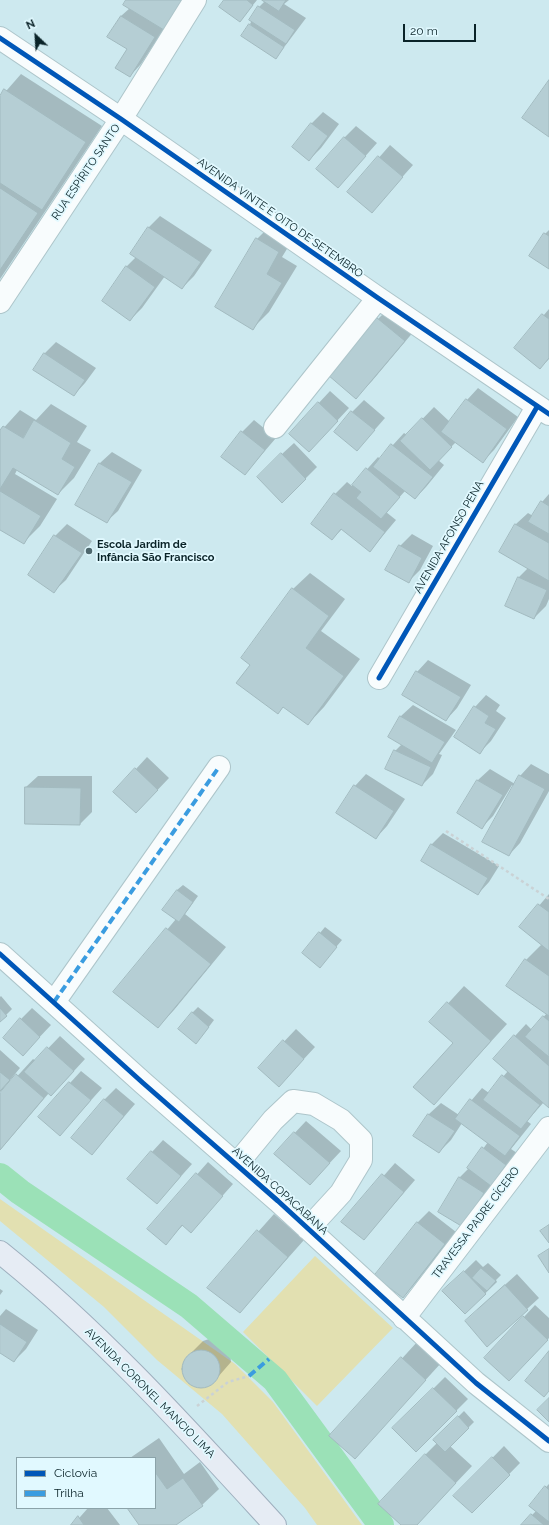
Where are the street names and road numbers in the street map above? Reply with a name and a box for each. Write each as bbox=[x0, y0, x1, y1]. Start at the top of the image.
street label: RUA ESPÍRITO SANTO bbox=[49, 122, 123, 222]
street label: AVENIDA VINTE E OITO DE SETEMBRO bbox=[195, 155, 365, 281]
street label: AVENIDA AFONSO PENA bbox=[411, 478, 487, 596]
street label: AVENIDA COPACABANA bbox=[229, 1144, 331, 1238]
street label: TRAVESSA PADRE CÍCERO bbox=[430, 1165, 522, 1281]
street label: AVENIDA CORONEL MANCIO LIMA bbox=[82, 1325, 218, 1461]

